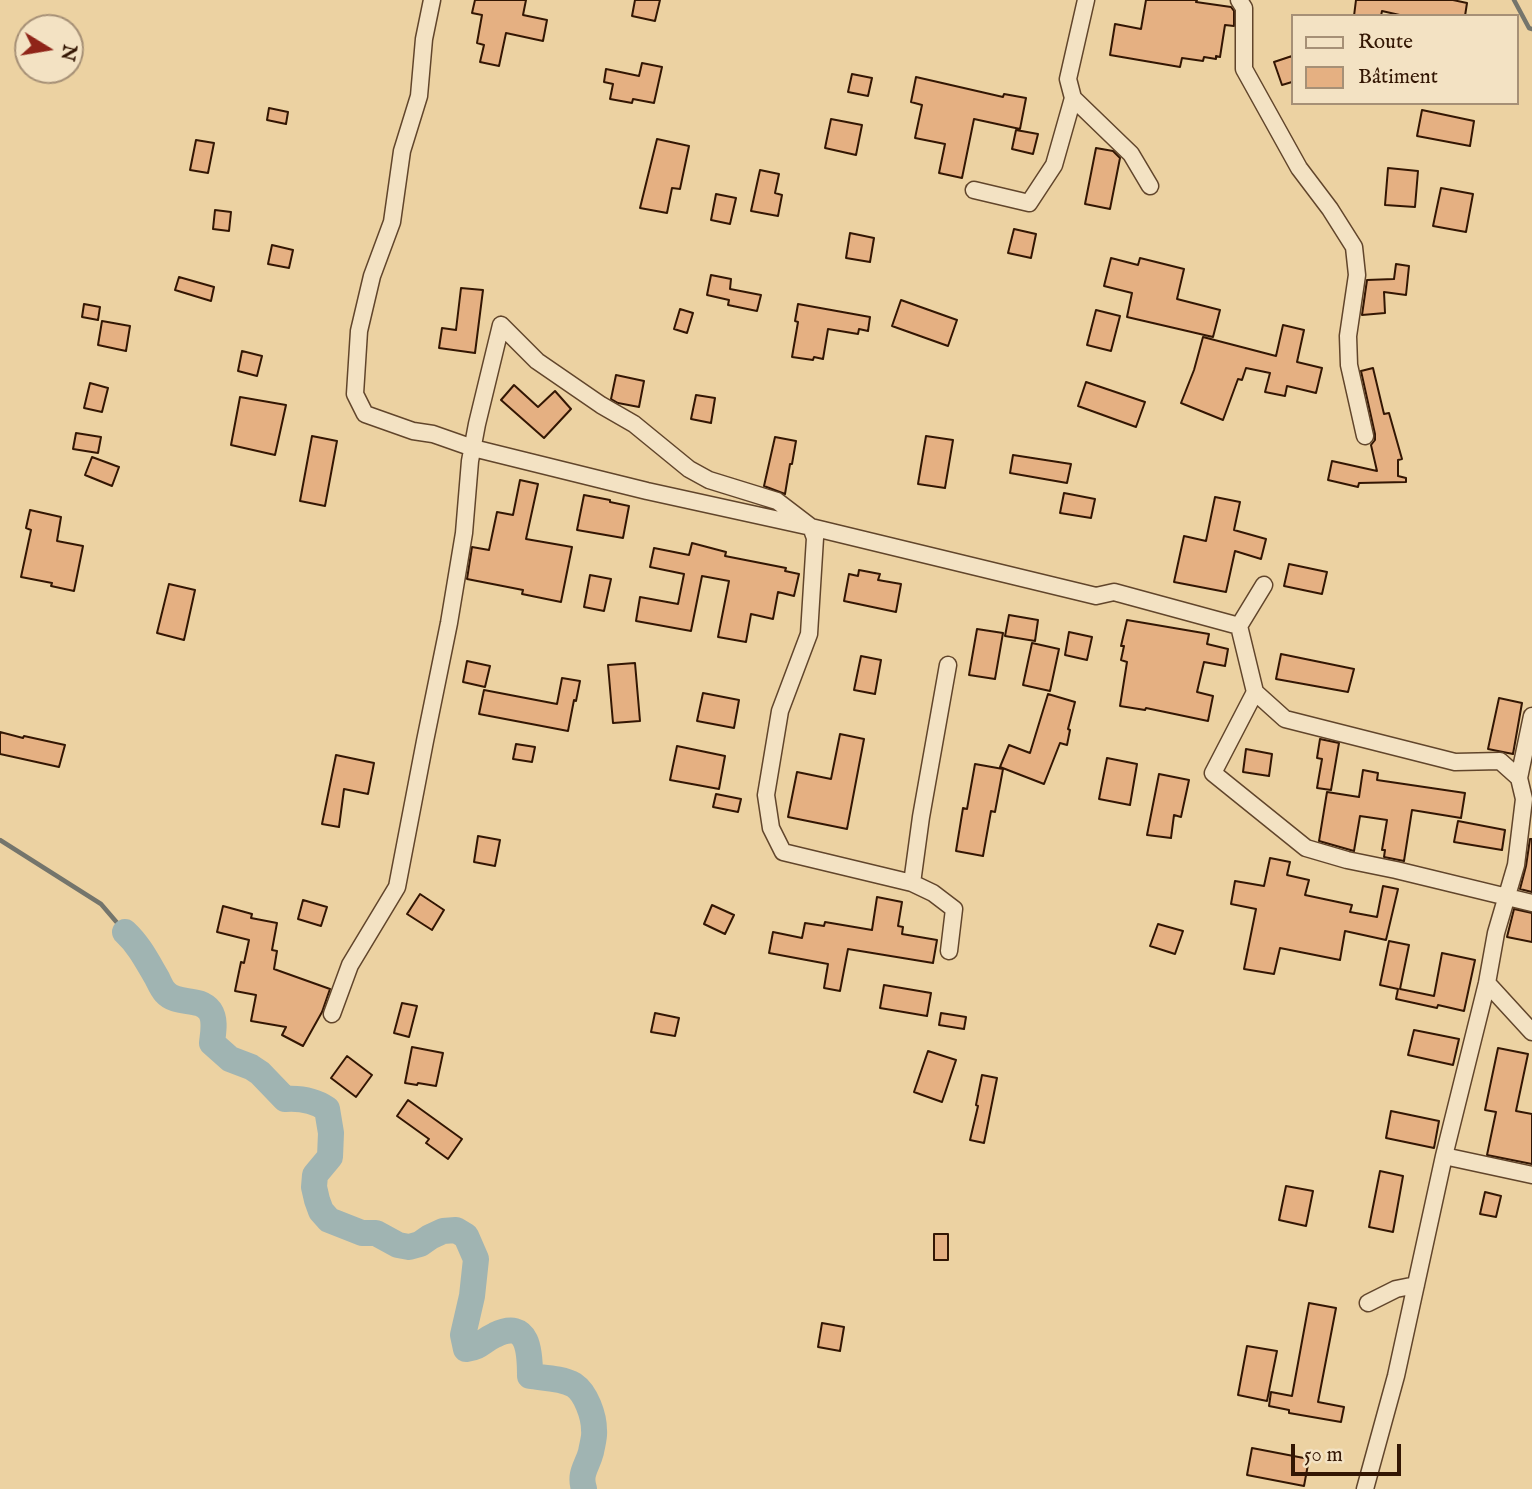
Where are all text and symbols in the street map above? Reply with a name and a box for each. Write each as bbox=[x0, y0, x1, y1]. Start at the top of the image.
north arrow bbox=[14, 14, 84, 84]
legend bbox=[1290, 14, 1518, 105]
text: Route bbox=[1358, 29, 1413, 56]
text: N bbox=[54, 42, 81, 63]
text: Bâtiment bbox=[1358, 64, 1438, 91]
scale bar bbox=[1294, 1430, 1404, 1474]
text: 50 m bbox=[1304, 1442, 1343, 1469]

